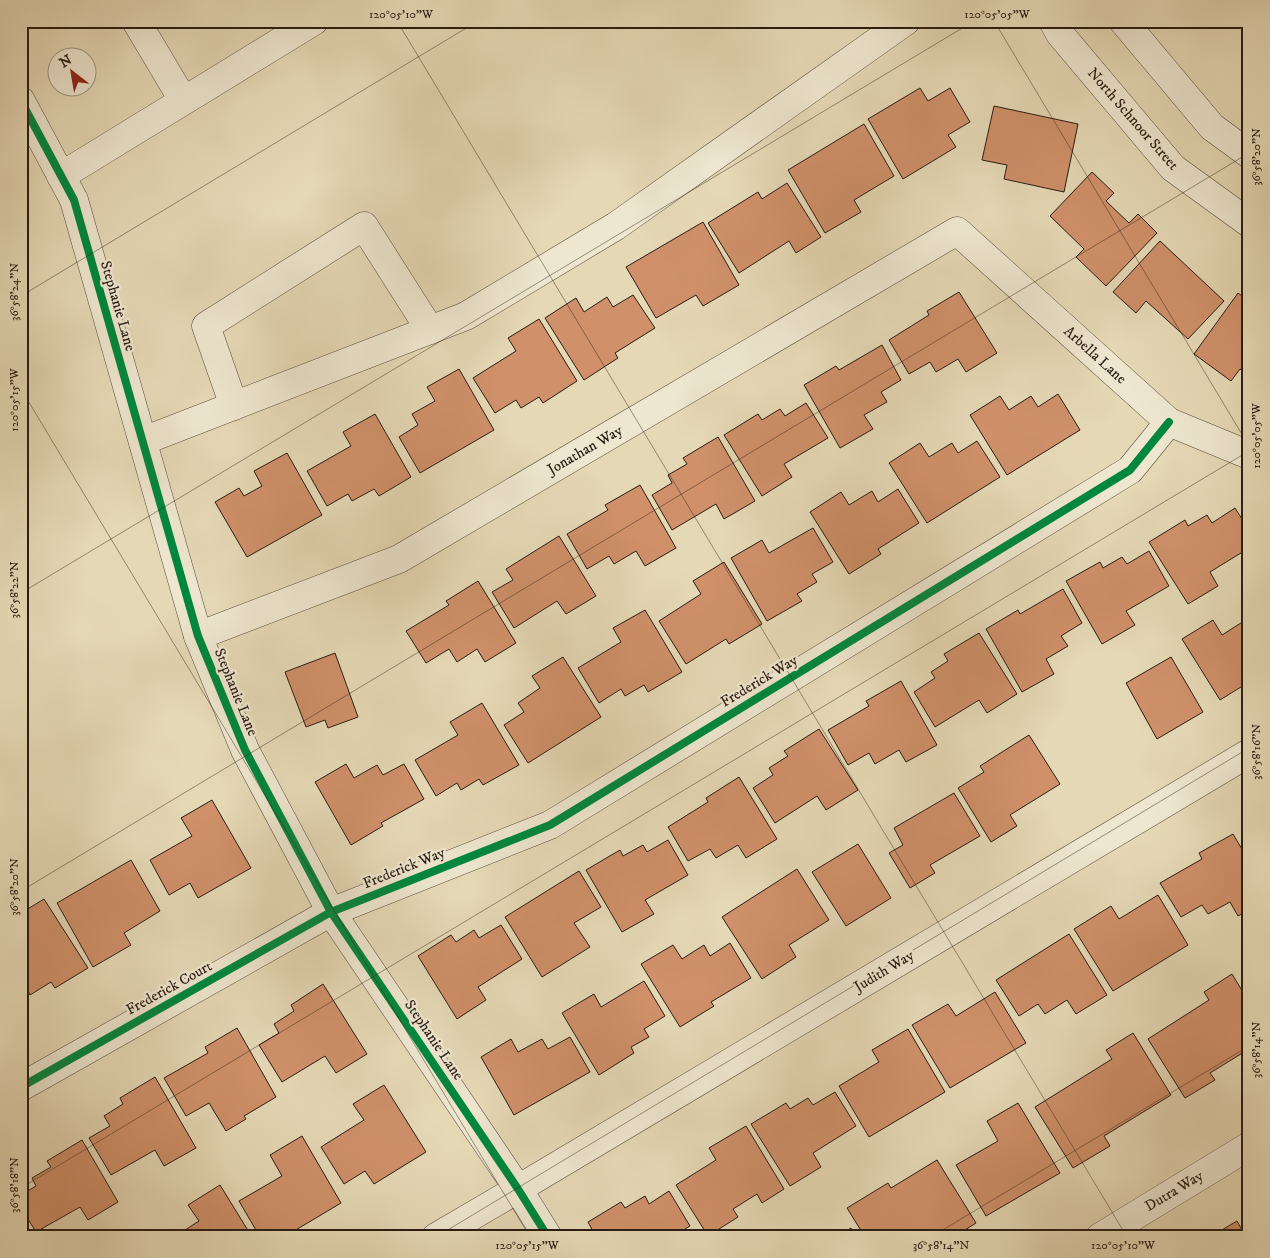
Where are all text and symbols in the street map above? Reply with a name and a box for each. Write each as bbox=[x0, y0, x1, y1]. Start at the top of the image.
text: 120°05'10"W bbox=[369, 7, 434, 22]
text: 120°05'05"W bbox=[964, 7, 1031, 22]
north arrow bbox=[48, 48, 98, 98]
text: N bbox=[56, 51, 76, 72]
street label: North Schnoor Street bbox=[1083, 64, 1183, 174]
text: 36°58'20"N bbox=[1249, 128, 1264, 186]
street label: Stephanie Lane bbox=[96, 259, 140, 353]
text: 36°58'24"N bbox=[7, 263, 22, 321]
street label: Arbella Lane bbox=[1060, 322, 1130, 388]
text: 120°05'15"W bbox=[7, 367, 22, 432]
text: 120°05'05"W bbox=[1249, 402, 1264, 469]
street label: Jonathan Way bbox=[542, 420, 627, 480]
text: 36°58'22"N bbox=[7, 561, 22, 619]
street label: Stephanie Lane bbox=[210, 645, 262, 739]
street label: Frederick Way bbox=[717, 650, 802, 711]
text: 36°58'16"N bbox=[1249, 724, 1264, 780]
street label: Frederick Way bbox=[360, 843, 449, 893]
text: 36°58'20"N bbox=[7, 858, 22, 916]
street label: Judith Way bbox=[849, 945, 918, 997]
street label: Frederick Court bbox=[123, 956, 215, 1019]
street label: Stephanie Lane bbox=[400, 996, 468, 1084]
text: 36°58'14"N bbox=[1249, 1022, 1264, 1078]
text: 36°58'18"N bbox=[7, 1157, 22, 1213]
street label: Dutra Way bbox=[1141, 1166, 1207, 1216]
text: 120°05'15"W bbox=[495, 1238, 560, 1253]
text: 36°58'14"N bbox=[913, 1238, 969, 1253]
text: 120°05'10"W bbox=[1091, 1238, 1156, 1253]

